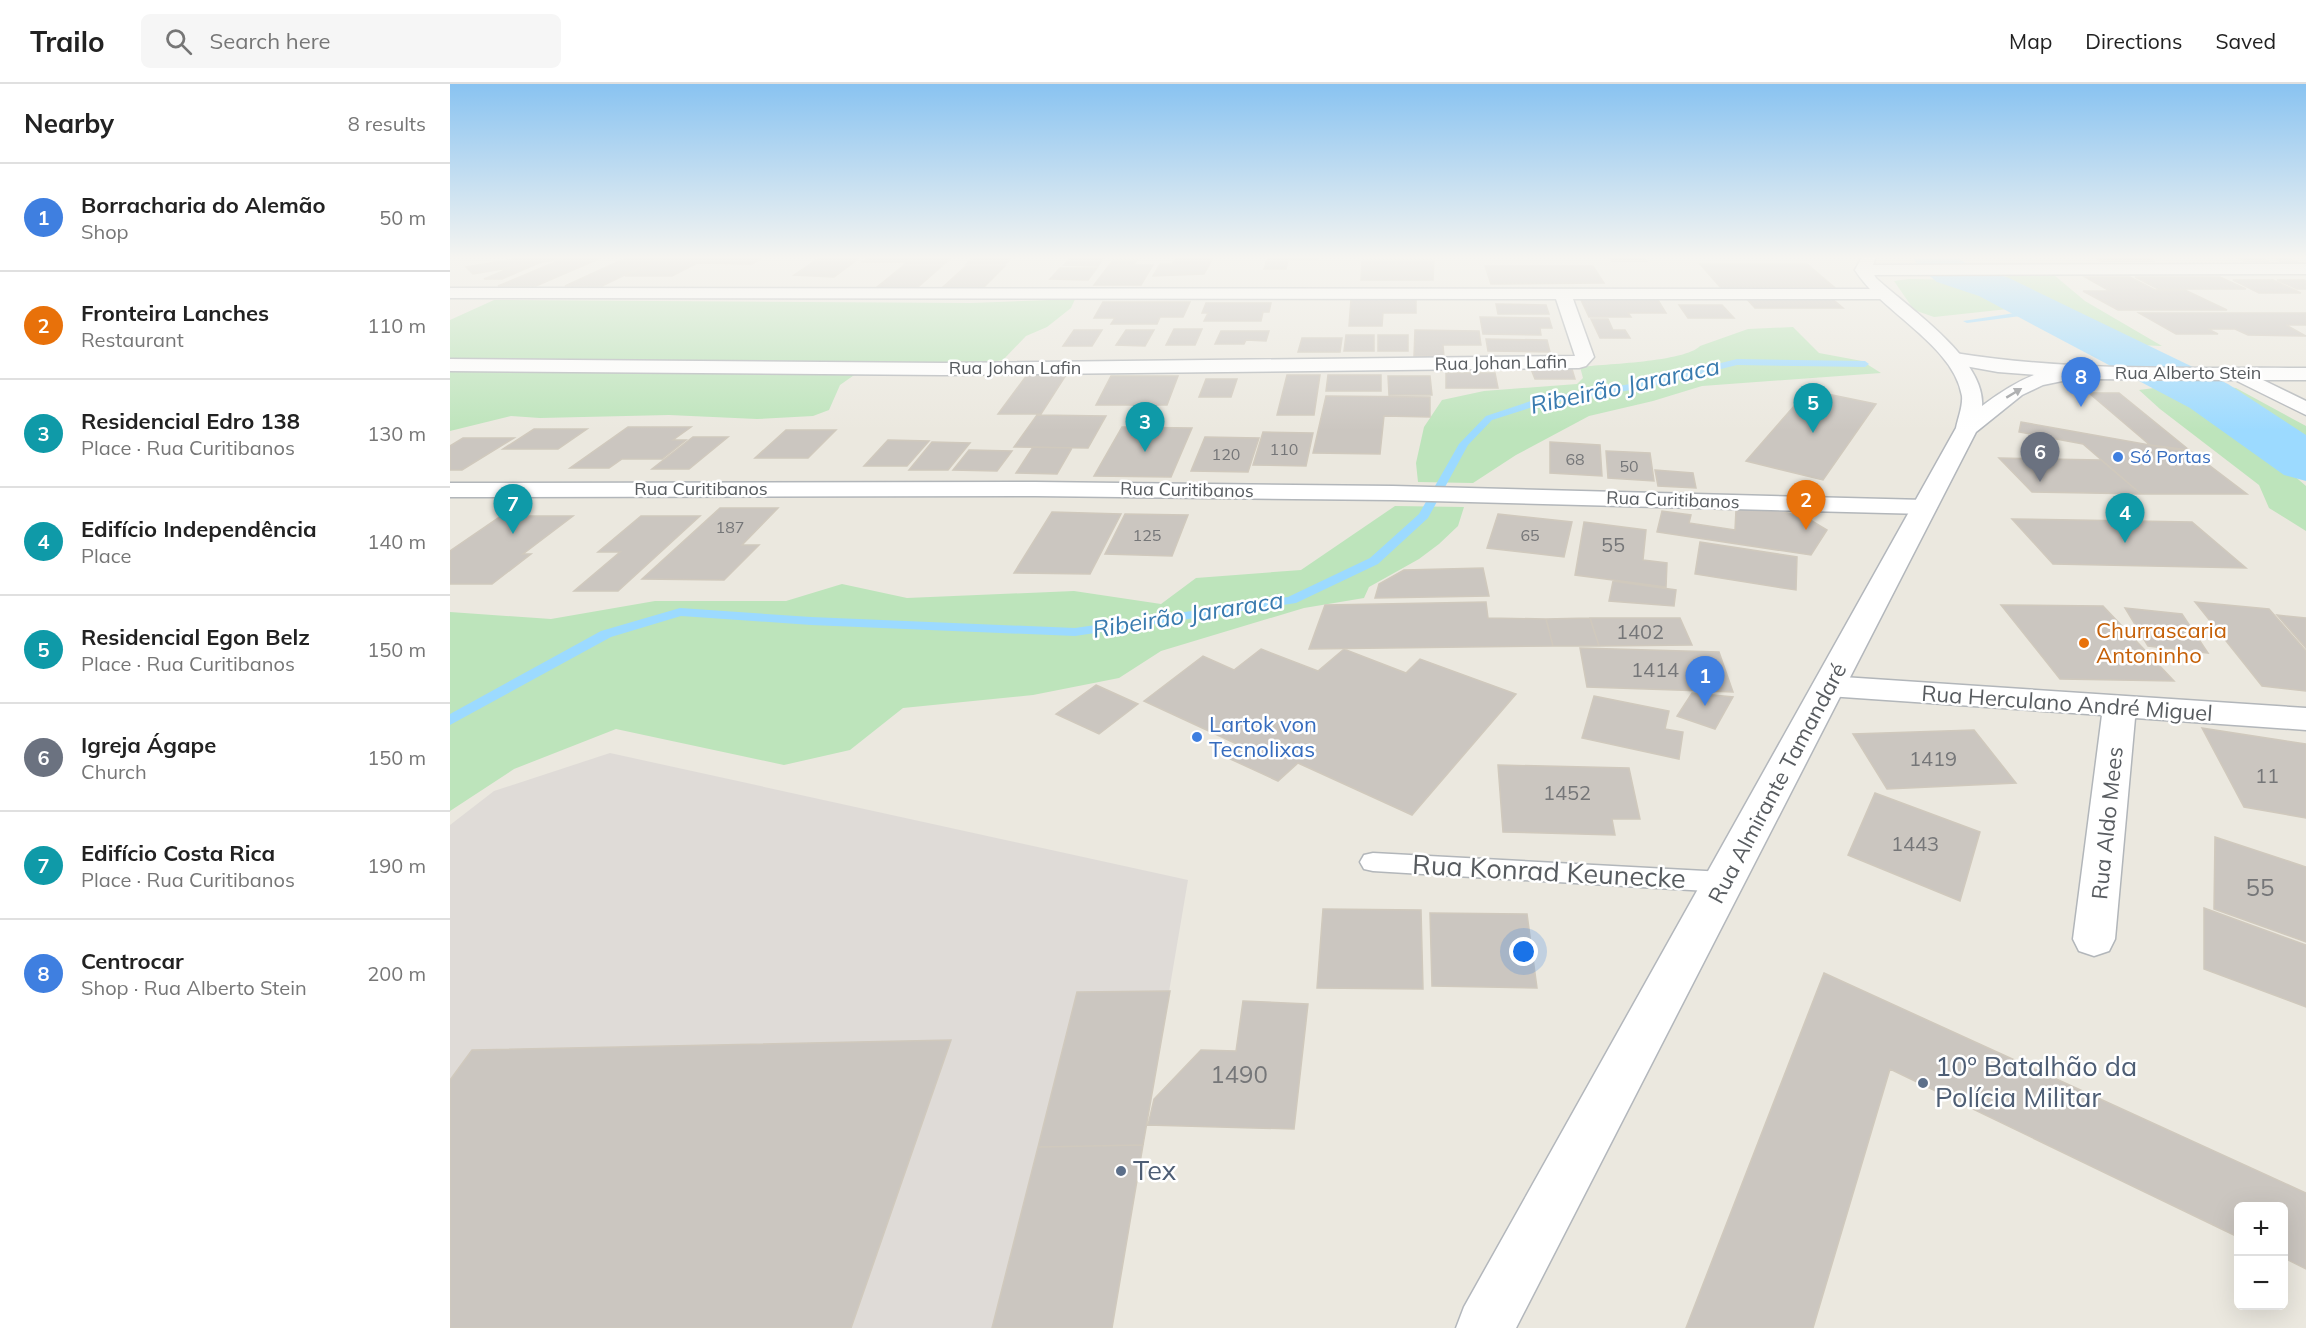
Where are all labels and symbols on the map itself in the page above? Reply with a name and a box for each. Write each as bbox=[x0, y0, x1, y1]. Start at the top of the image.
street label: Rua Johan Lafin bbox=[1434, 350, 1567, 375]
water label: Ribeirão Jararaca bbox=[1527, 350, 1722, 420]
street label: Rua Johan Lafin bbox=[949, 356, 1081, 379]
pin: 8 bbox=[2062, 358, 2100, 407]
street label: Rua Alberto Stein bbox=[2115, 361, 2261, 384]
pin: 5 bbox=[1794, 384, 1832, 433]
one-way arrow bbox=[2006, 387, 2022, 398]
pin: 3 bbox=[1126, 402, 1164, 452]
pin: 6 bbox=[2020, 432, 2060, 482]
house number: 110 bbox=[1270, 439, 1298, 459]
house number: 120 bbox=[1212, 444, 1240, 464]
place label: Só Portas bbox=[2130, 445, 2211, 468]
house number: 68 bbox=[1565, 449, 1585, 469]
marker: Só Portas bbox=[2111, 450, 2125, 464]
house number: 50 bbox=[1619, 456, 1639, 476]
street label: Rua Curitibanos bbox=[634, 477, 768, 500]
street label: Rua Curitibanos bbox=[1120, 477, 1254, 502]
pin: 2 bbox=[1786, 480, 1826, 530]
pin: 7 bbox=[494, 484, 532, 534]
street label: Rua Curitibanos bbox=[1606, 486, 1740, 513]
pin: 4 bbox=[2106, 494, 2144, 543]
house number: 187 bbox=[716, 517, 744, 537]
house number: 125 bbox=[1133, 525, 1161, 545]
house number: 65 bbox=[1520, 525, 1540, 545]
house number: 55 bbox=[1601, 532, 1625, 557]
water label: Ribeirão Jararaca bbox=[1090, 584, 1286, 644]
place label: Churrascaria Antoninho bbox=[2096, 616, 2227, 669]
house number: 1402 bbox=[1616, 619, 1664, 644]
marker: Churrascaria Antoninho bbox=[2077, 636, 2091, 650]
pin: 1 bbox=[1686, 656, 1724, 706]
house number: 1414 bbox=[1631, 657, 1679, 682]
street label: Rua Almirante Tamandaré bbox=[1702, 658, 1852, 908]
street label: Rua Herculano André Miguel bbox=[1920, 679, 2214, 727]
place label: Lartok von Tecnolixas bbox=[1209, 710, 1317, 763]
marker: Lartok von Tecnolixas bbox=[1190, 730, 1204, 744]
street label: Rua Aldo Mees bbox=[2085, 745, 2129, 901]
house number: 1419 bbox=[1909, 746, 1957, 771]
house number: 11 bbox=[2255, 763, 2279, 788]
house number: 1452 bbox=[1543, 780, 1591, 805]
house number: 1443 bbox=[1891, 831, 1939, 856]
street label: Rua Konrad Keunecke bbox=[1411, 847, 1687, 895]
house number: 55 bbox=[2246, 872, 2274, 902]
your location bbox=[1509, 937, 1538, 966]
place label: 10º Batalhão da Polícia Militar bbox=[1935, 1049, 2137, 1114]
house number: 1490 bbox=[1210, 1059, 1268, 1089]
marker: 10º Batalhão da Polícia Militar bbox=[1916, 1076, 1930, 1090]
place label: Tex bbox=[1133, 1153, 1177, 1187]
marker: Tex bbox=[1114, 1164, 1128, 1178]

